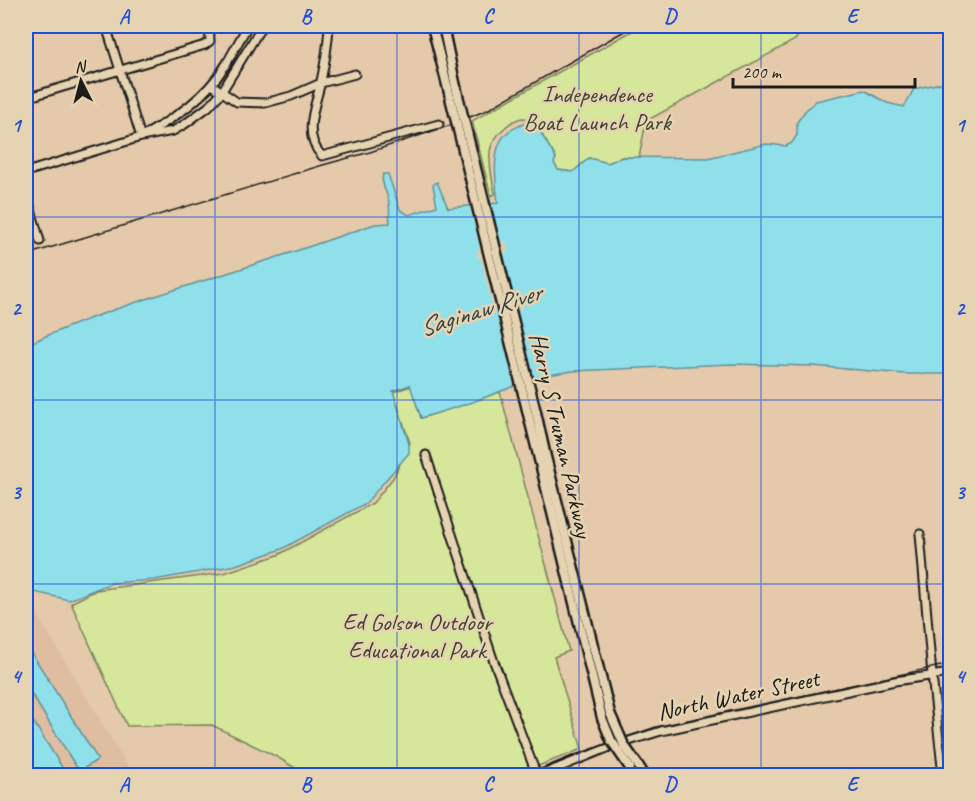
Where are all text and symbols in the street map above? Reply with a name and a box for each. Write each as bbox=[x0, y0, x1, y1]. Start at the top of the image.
text: A bbox=[119, 4, 131, 29]
text: B bbox=[301, 4, 313, 29]
text: C bbox=[483, 4, 495, 29]
text: D bbox=[664, 4, 678, 29]
text: E bbox=[847, 4, 861, 29]
north arrow bbox=[51, 51, 111, 111]
scale bar bbox=[733, 51, 914, 89]
text: N bbox=[74, 56, 89, 78]
text: 200 m bbox=[742, 61, 783, 83]
park label: Independence Boat Launch Park bbox=[524, 79, 673, 137]
text: 1 bbox=[12, 113, 23, 138]
text: 1 bbox=[956, 113, 967, 138]
water label: Saginaw River bbox=[415, 275, 548, 344]
text: 2 bbox=[12, 296, 23, 321]
text: 2 bbox=[956, 296, 967, 321]
street label: Harry S Truman Parkway bbox=[523, 330, 600, 542]
text: 3 bbox=[12, 480, 23, 505]
text: 3 bbox=[956, 480, 967, 505]
park label: Ed Golson Outdoor Educational Park bbox=[342, 607, 494, 665]
street label: North Water Street bbox=[654, 663, 824, 727]
text: 4 bbox=[12, 664, 24, 689]
text: 4 bbox=[956, 664, 968, 689]
text: A bbox=[119, 772, 131, 797]
text: B bbox=[301, 772, 313, 797]
text: C bbox=[483, 772, 495, 797]
text: D bbox=[664, 772, 678, 797]
text: E bbox=[847, 772, 861, 797]

